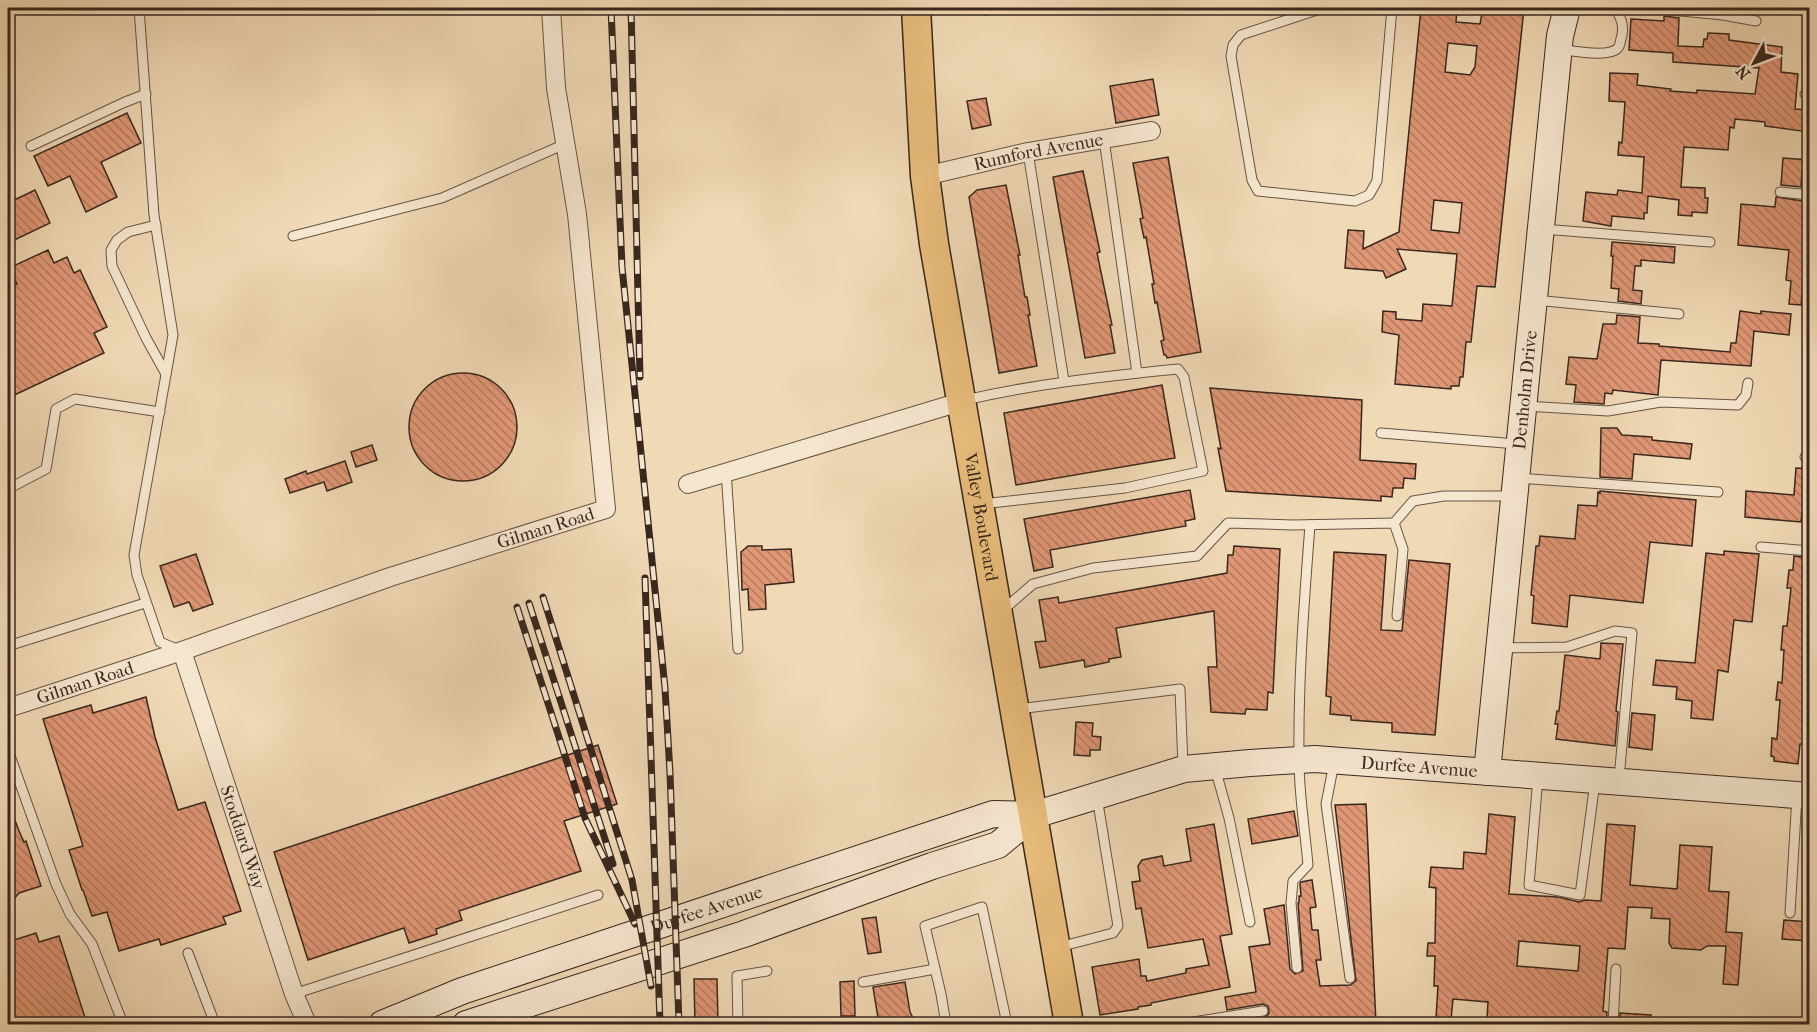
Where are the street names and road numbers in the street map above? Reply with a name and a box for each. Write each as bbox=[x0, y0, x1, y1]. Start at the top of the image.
street label: Rumford Avenue bbox=[971, 129, 1105, 175]
street label: Denholm Drive bbox=[1509, 329, 1541, 451]
street label: Valley Boulevard bbox=[960, 450, 1003, 583]
street label: Gilman Road bbox=[494, 503, 597, 553]
street label: Gilman Road bbox=[34, 657, 136, 708]
street label: Durfee Avenue bbox=[1360, 752, 1478, 782]
street label: Stoddard Way bbox=[216, 783, 270, 893]
street label: Durfee Avenue bbox=[647, 881, 765, 938]

